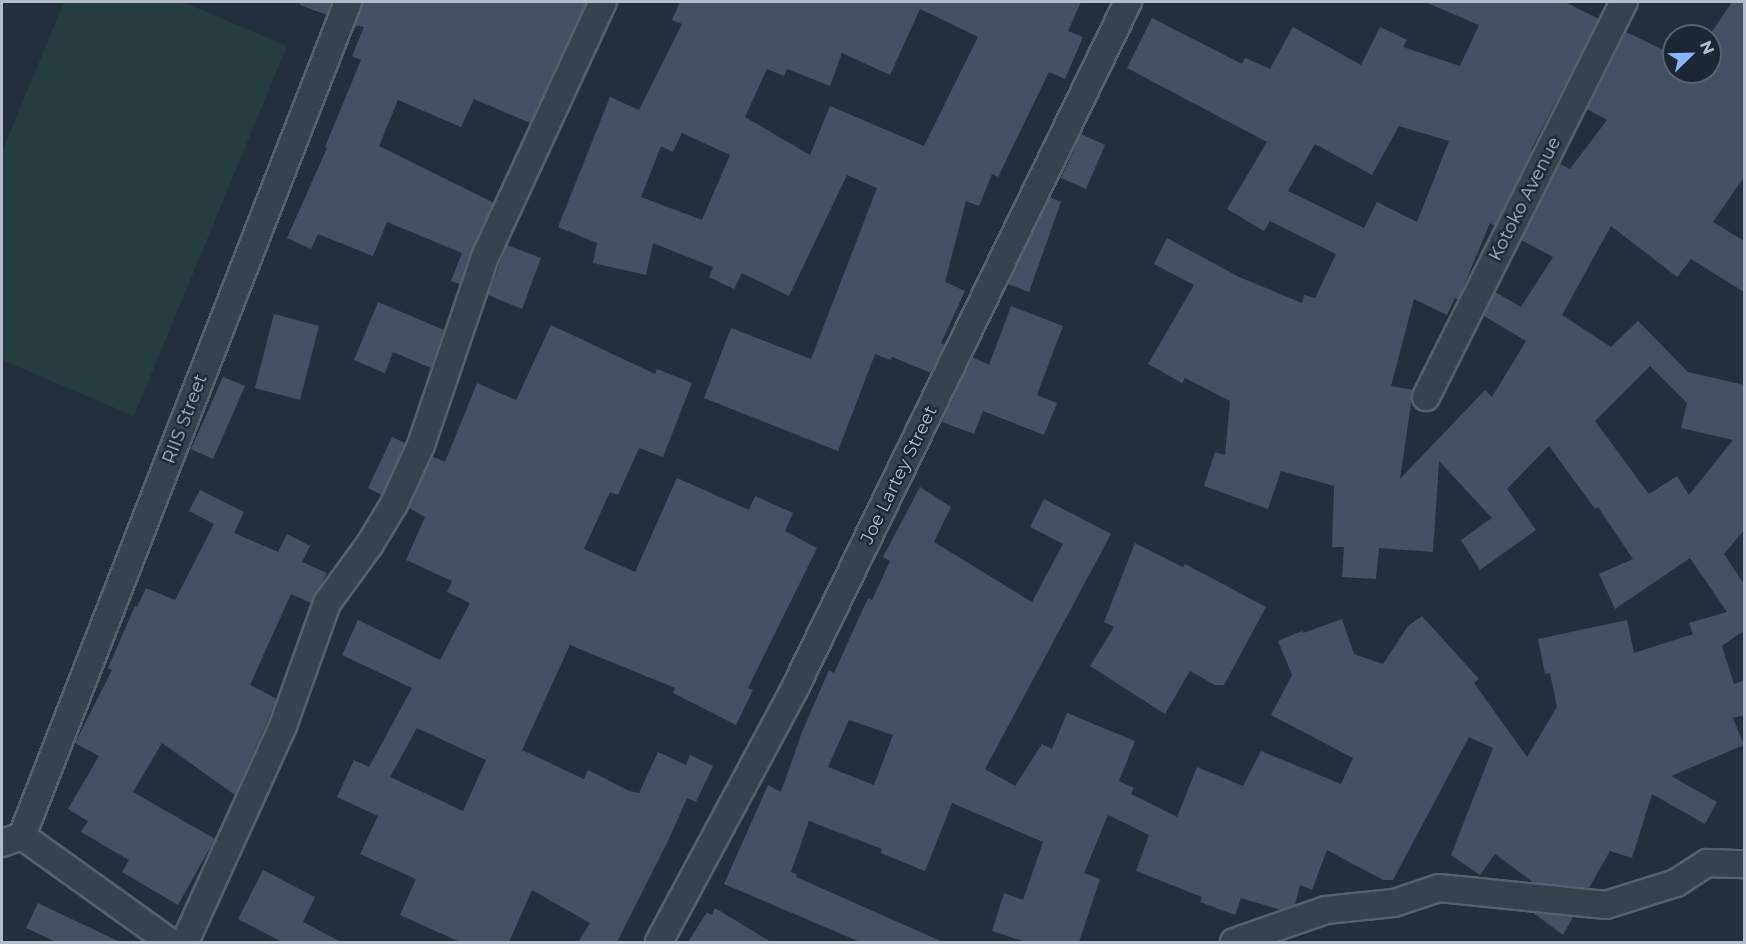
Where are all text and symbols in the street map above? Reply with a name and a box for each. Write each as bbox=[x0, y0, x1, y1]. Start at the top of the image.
north arrow bbox=[1662, 24, 1722, 84]
text: N bbox=[1696, 38, 1718, 57]
street label: Kotoko Avenue bbox=[1484, 133, 1566, 265]
street label: RIIS Street bbox=[158, 371, 212, 467]
street label: Joe Lartey Street bbox=[856, 402, 942, 548]

